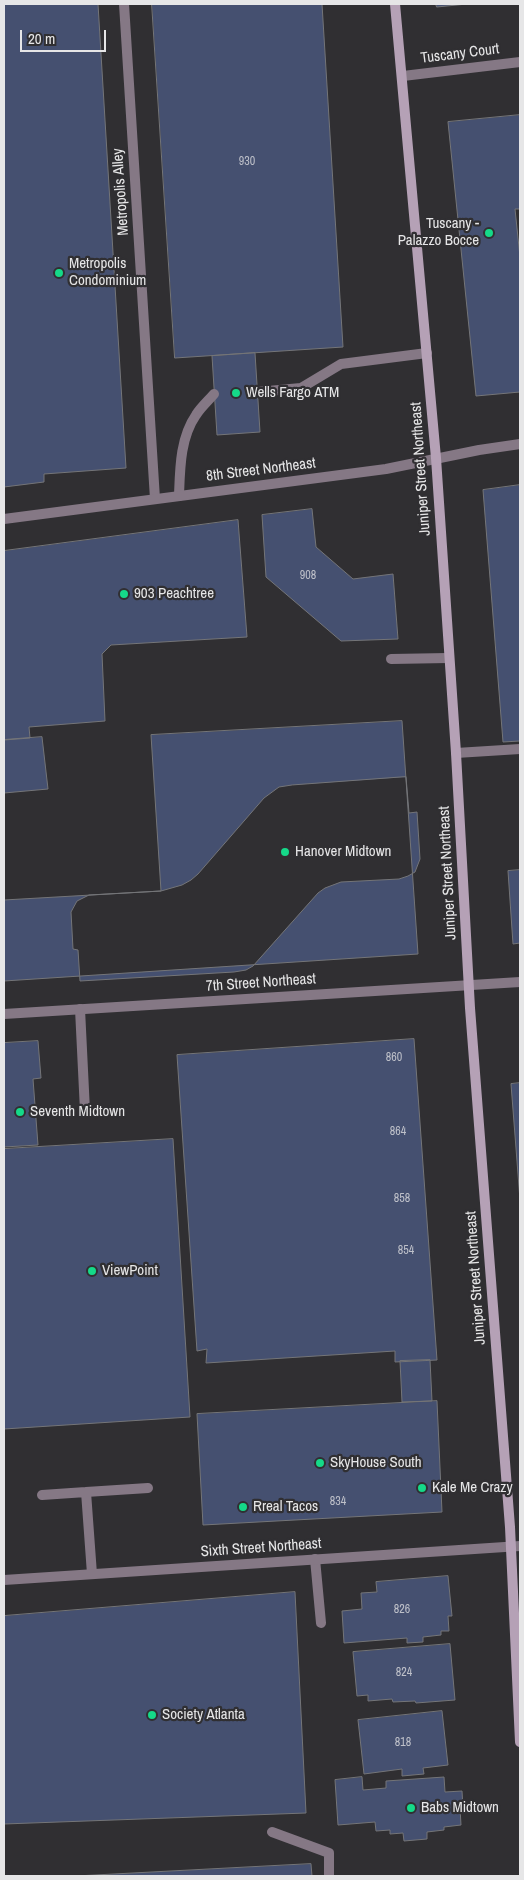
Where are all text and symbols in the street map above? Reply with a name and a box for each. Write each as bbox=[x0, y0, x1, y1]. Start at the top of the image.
scale bar bbox=[22, 20, 109, 52]
text: 20 m bbox=[28, 28, 55, 49]
street label: Tuscany Court bbox=[420, 40, 500, 68]
street label: Metropolis Alley bbox=[109, 148, 133, 236]
house number: 930 bbox=[239, 155, 255, 169]
place label: Tuscany - Palazzo Bocce bbox=[398, 215, 479, 250]
marker: Tuscany - Palazzo Bocce bbox=[483, 227, 495, 239]
place label: Metropolis Condominium bbox=[69, 255, 146, 290]
marker: Metropolis Condominium bbox=[53, 267, 65, 279]
place label: Wells Fargo ATM bbox=[246, 384, 339, 402]
marker: Wells Fargo ATM bbox=[230, 387, 242, 399]
street label: Juniper Street Northeast bbox=[407, 402, 435, 536]
street label: 8th Street Northeast bbox=[205, 454, 317, 486]
house number: 908 bbox=[300, 569, 316, 583]
place label: 903 Peachtree bbox=[134, 585, 214, 603]
marker: 903 Peachtree bbox=[118, 588, 130, 600]
street label: Juniper Street Northeast bbox=[436, 806, 460, 940]
place label: Hanover Midtown bbox=[295, 843, 391, 861]
marker: Hanover Midtown bbox=[279, 846, 291, 858]
street label: 7th Street Northeast bbox=[205, 970, 317, 996]
house number: 860 bbox=[386, 1051, 402, 1065]
place label: Seventh Midtown bbox=[30, 1103, 125, 1121]
marker: Seventh Midtown bbox=[14, 1106, 26, 1118]
house number: 864 bbox=[390, 1125, 406, 1139]
house number: 858 bbox=[394, 1192, 410, 1206]
street label: Juniper Street Northeast bbox=[462, 1211, 490, 1345]
house number: 854 bbox=[398, 1244, 414, 1258]
place label: ViewPoint bbox=[102, 1262, 158, 1280]
marker: ViewPoint bbox=[86, 1265, 98, 1277]
place label: SkyHouse South bbox=[330, 1454, 422, 1472]
marker: SkyHouse South bbox=[314, 1457, 326, 1469]
place label: Kale Me Crazy bbox=[432, 1479, 513, 1497]
marker: Kale Me Crazy bbox=[416, 1482, 428, 1494]
house number: 834 bbox=[330, 1495, 346, 1509]
place label: Rreal Tacos bbox=[253, 1498, 318, 1516]
marker: Rreal Tacos bbox=[237, 1501, 249, 1513]
street label: Sixth Street Northeast bbox=[200, 1535, 322, 1561]
house number: 826 bbox=[394, 1603, 410, 1617]
house number: 824 bbox=[396, 1666, 412, 1680]
place label: Society Atlanta bbox=[162, 1706, 245, 1724]
marker: Society Atlanta bbox=[146, 1709, 158, 1721]
house number: 818 bbox=[395, 1736, 411, 1750]
place label: Babs Midtown bbox=[421, 1799, 499, 1817]
marker: Babs Midtown bbox=[405, 1802, 417, 1814]

